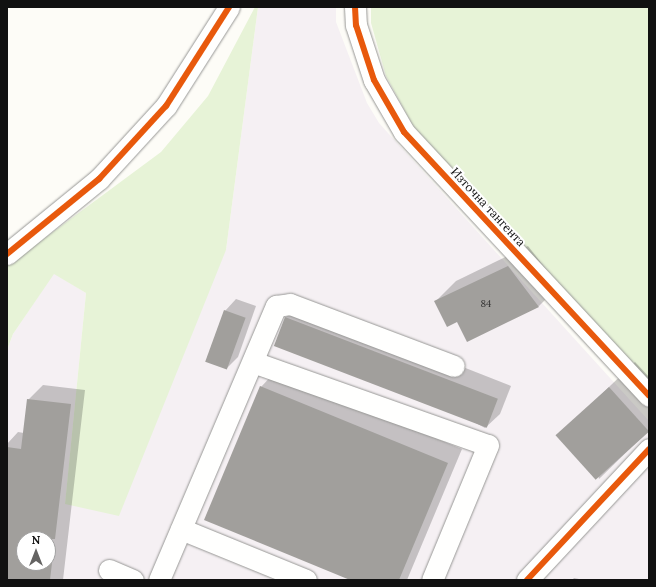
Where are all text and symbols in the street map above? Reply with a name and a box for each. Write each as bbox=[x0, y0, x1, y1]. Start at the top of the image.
street label: Източна тангента bbox=[448, 165, 528, 249]
house number: 84 bbox=[480, 298, 492, 310]
north arrow bbox=[16, 531, 56, 571]
text: N bbox=[32, 533, 40, 547]

